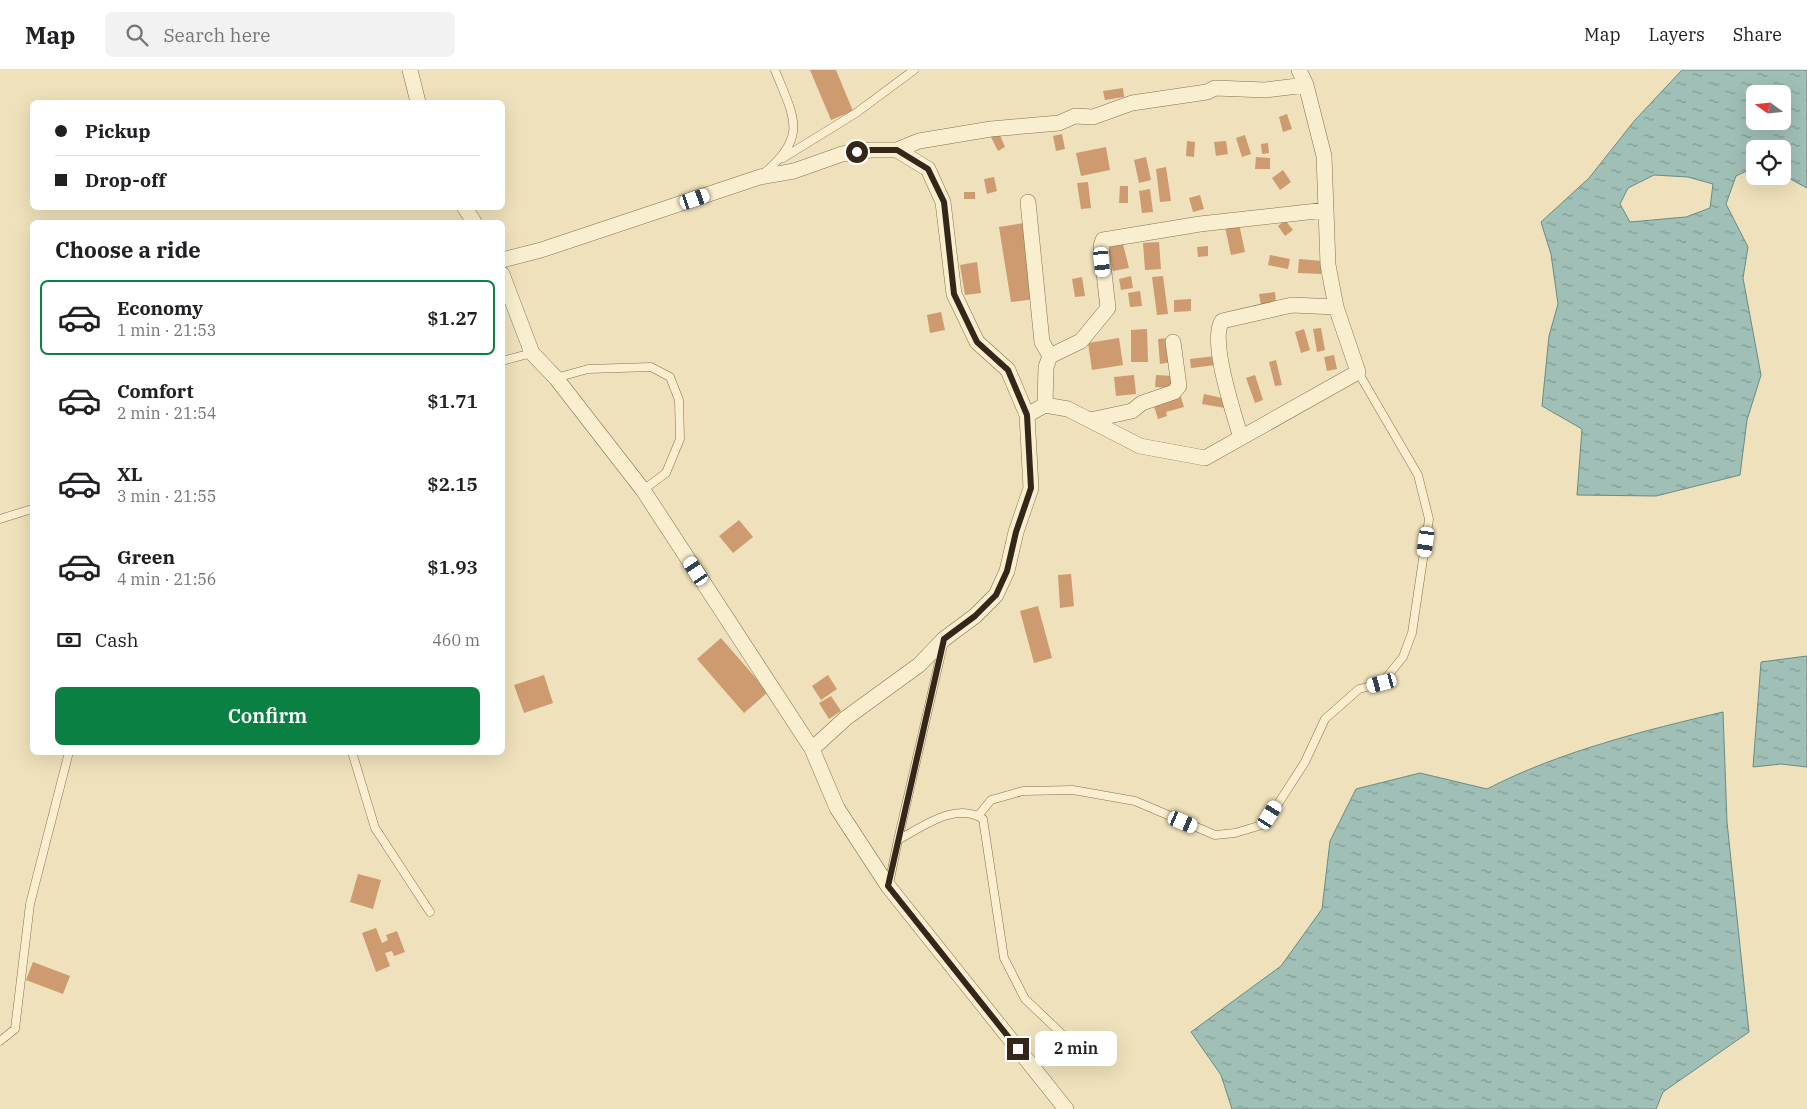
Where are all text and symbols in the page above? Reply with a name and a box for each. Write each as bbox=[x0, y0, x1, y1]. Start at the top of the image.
search box bbox=[105, 12, 455, 57]
text: Map bbox=[25, 19, 75, 51]
icon: search bbox=[123, 21, 151, 49]
text: Search here bbox=[163, 23, 270, 47]
text: Map bbox=[1584, 23, 1621, 46]
text: Layers bbox=[1649, 23, 1705, 46]
text: Share bbox=[1733, 23, 1782, 46]
north arrow bbox=[1746, 85, 1791, 130]
map controls bbox=[1746, 85, 1791, 185]
text: Pickup bbox=[85, 119, 150, 143]
button: locate bbox=[1746, 140, 1791, 185]
route start bbox=[846, 141, 868, 163]
text: Drop-off bbox=[85, 168, 166, 192]
car bbox=[678, 187, 711, 211]
text: Choose a ride bbox=[55, 235, 201, 264]
car bbox=[1092, 246, 1111, 278]
icon: car bbox=[57, 295, 102, 340]
text: Economy bbox=[117, 296, 203, 320]
text: $1.27 bbox=[427, 306, 478, 330]
text: 1 min · 21:53 bbox=[117, 320, 216, 340]
icon: car bbox=[57, 378, 102, 423]
text: Comfort bbox=[117, 379, 194, 403]
text: $1.71 bbox=[427, 389, 478, 413]
text: 2 min · 21:54 bbox=[117, 403, 216, 423]
icon: car bbox=[57, 461, 102, 506]
text: XL bbox=[117, 462, 143, 486]
text: $2.15 bbox=[427, 472, 478, 496]
text: 3 min · 21:55 bbox=[117, 486, 216, 506]
car bbox=[1416, 526, 1435, 558]
icon: car bbox=[57, 544, 102, 589]
text: Green bbox=[117, 545, 175, 569]
car bbox=[681, 554, 710, 588]
text: $1.93 bbox=[427, 555, 478, 579]
text: 4 min · 21:56 bbox=[117, 569, 216, 589]
icon: cash bbox=[55, 626, 83, 654]
text: Cash bbox=[95, 628, 139, 652]
text: 460 m bbox=[432, 630, 480, 650]
car bbox=[1365, 672, 1398, 694]
button: Confirm bbox=[55, 687, 480, 745]
car bbox=[1255, 798, 1284, 832]
car bbox=[1166, 809, 1199, 835]
callout: 2 min bbox=[1036, 1032, 1118, 1066]
route end bbox=[1007, 1038, 1029, 1060]
text: 2 min bbox=[1054, 1038, 1098, 1058]

